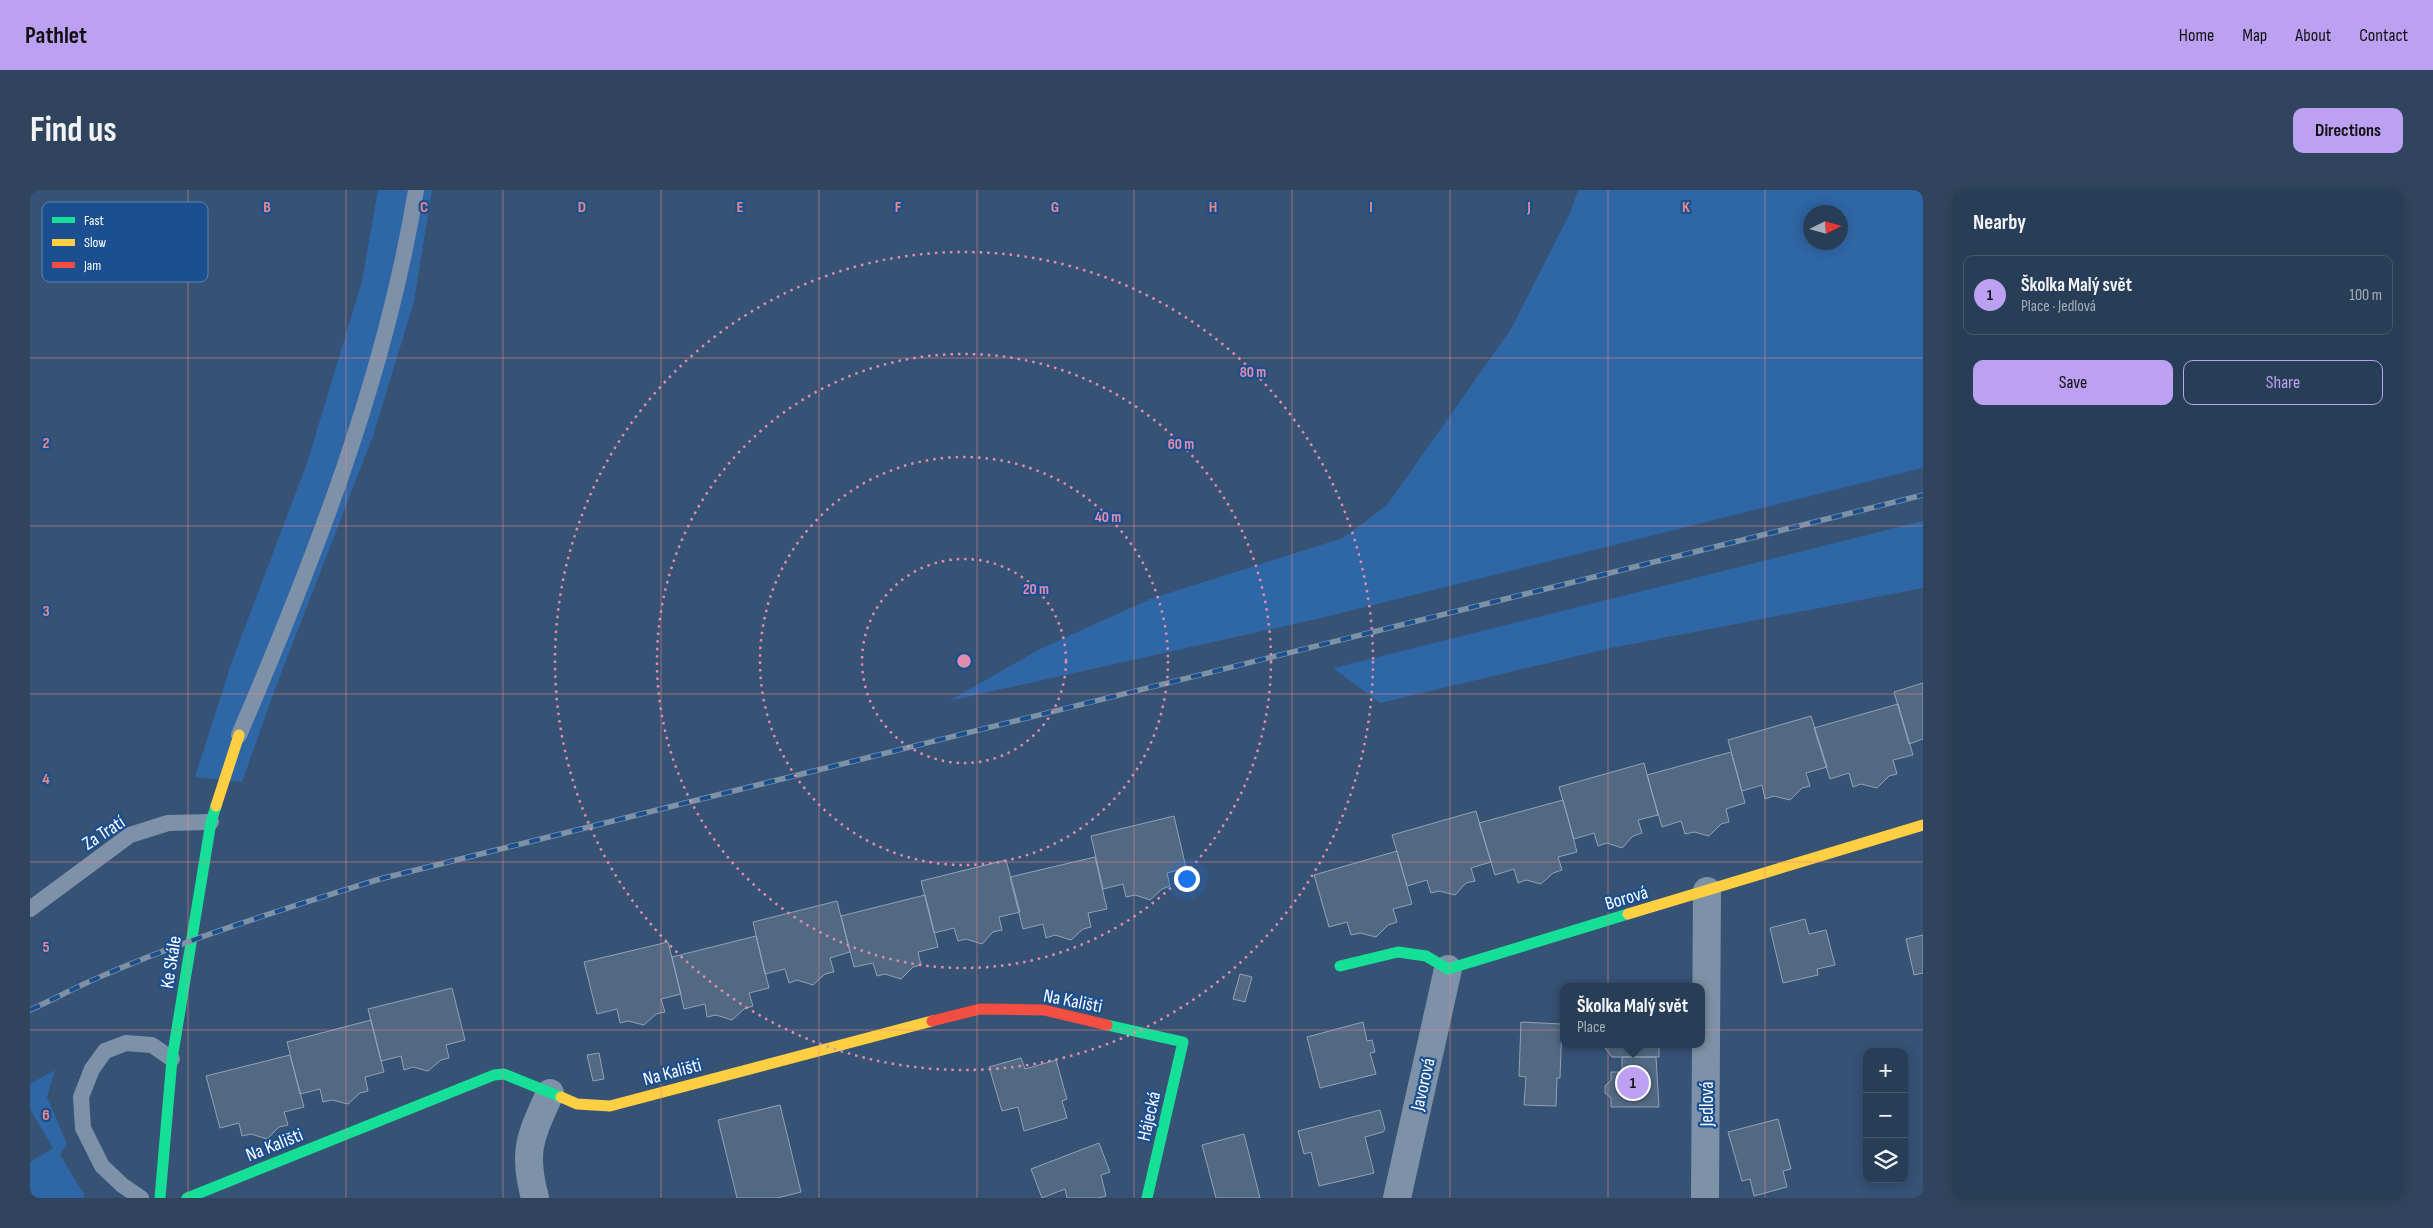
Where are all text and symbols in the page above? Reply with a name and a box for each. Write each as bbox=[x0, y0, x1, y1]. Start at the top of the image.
text: Pathlet bbox=[25, 21, 87, 50]
text: Home bbox=[2179, 25, 2214, 46]
text: Map bbox=[2242, 25, 2267, 46]
text: About bbox=[2295, 25, 2331, 46]
text: Contact bbox=[2359, 25, 2408, 46]
button: Directions bbox=[2293, 108, 2403, 153]
text: Find us bbox=[30, 109, 117, 152]
text: B bbox=[263, 198, 271, 217]
text: C bbox=[420, 198, 428, 217]
text: D bbox=[578, 198, 586, 217]
text: E bbox=[737, 198, 744, 217]
text: F bbox=[895, 198, 902, 217]
text: G bbox=[1051, 198, 1059, 217]
text: H bbox=[1209, 198, 1217, 217]
text: I bbox=[1369, 198, 1373, 217]
text: J bbox=[1526, 198, 1531, 217]
text: K bbox=[1682, 198, 1690, 217]
legend bbox=[42, 202, 208, 282]
north arrow bbox=[1803, 205, 1848, 250]
text: Nearby bbox=[1973, 210, 2026, 235]
text: Fast bbox=[84, 212, 104, 229]
text: Slow bbox=[84, 234, 106, 251]
text: Jam bbox=[83, 257, 101, 274]
text: Školka Malý svět bbox=[2021, 274, 2132, 297]
text: 1 bbox=[1987, 286, 1993, 305]
text: 100 m bbox=[2349, 286, 2382, 305]
text: Place · Jedlová bbox=[2021, 297, 2096, 316]
button: Save bbox=[1973, 360, 2173, 405]
button: Share bbox=[2183, 360, 2383, 405]
text: 80 m bbox=[1240, 363, 1266, 382]
text: 2 bbox=[42, 434, 50, 453]
text: 60 m bbox=[1168, 435, 1194, 454]
text: 40 m bbox=[1095, 508, 1121, 527]
text: 20 m bbox=[1023, 580, 1049, 599]
text: 3 bbox=[42, 602, 50, 621]
centre of rings bbox=[955, 652, 973, 670]
text: 4 bbox=[42, 770, 50, 789]
street label: Za Tratí bbox=[78, 811, 130, 855]
your location bbox=[1174, 866, 1200, 892]
street label: Borová bbox=[1602, 881, 1651, 916]
street label: Ke Skále bbox=[156, 934, 187, 990]
text: 5 bbox=[42, 938, 50, 957]
popup bbox=[1560, 983, 1705, 1048]
street label: Na Kališti bbox=[1041, 985, 1104, 1018]
text: Školka Malý svět bbox=[1577, 995, 1688, 1018]
text: Place bbox=[1577, 1018, 1606, 1037]
map controls bbox=[1863, 1048, 1908, 1183]
button: + bbox=[1863, 1048, 1908, 1093]
street label: Na Kališti bbox=[641, 1054, 704, 1091]
street label: Javorová bbox=[1406, 1056, 1441, 1114]
pin: 1 bbox=[1617, 1064, 1649, 1102]
street label: Jedlová bbox=[1696, 1081, 1719, 1128]
street label: Hájecká bbox=[1133, 1089, 1166, 1143]
button: − bbox=[1863, 1093, 1908, 1138]
text: 6 bbox=[42, 1106, 50, 1125]
street label: Na Kališti bbox=[243, 1124, 306, 1167]
button: layers bbox=[1863, 1138, 1908, 1183]

